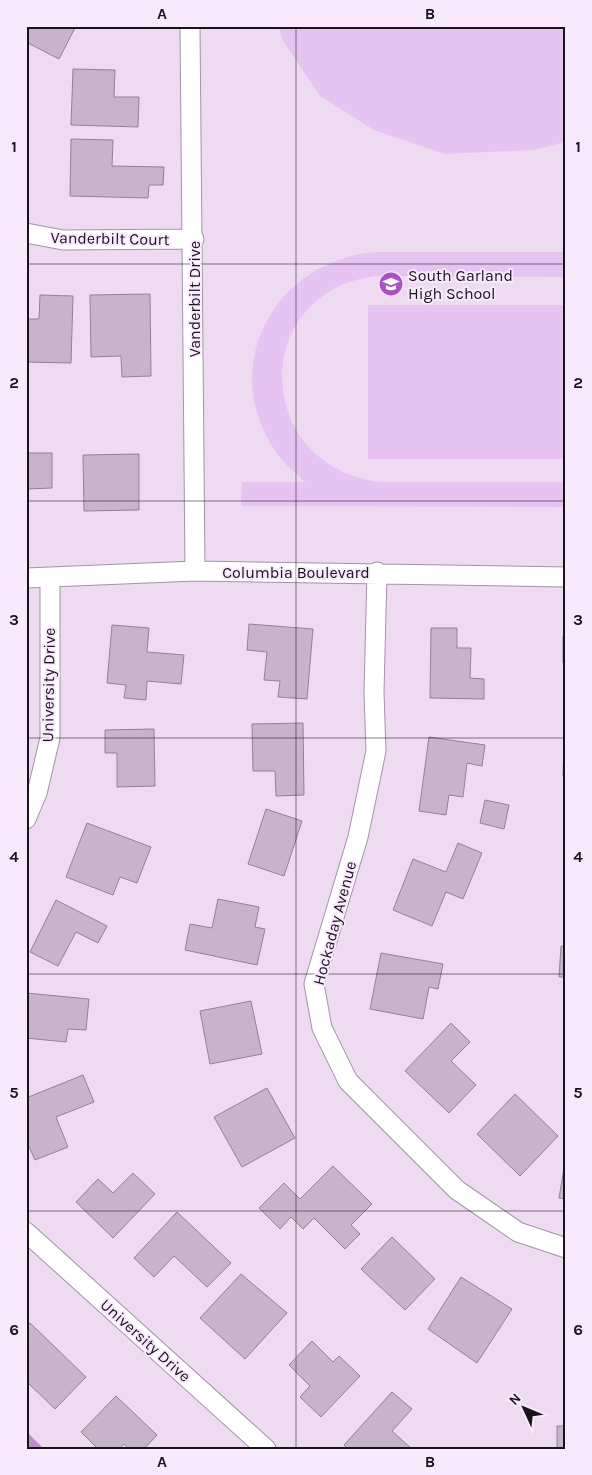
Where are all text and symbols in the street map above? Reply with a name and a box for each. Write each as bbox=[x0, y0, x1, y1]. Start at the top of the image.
text: A bbox=[157, 4, 167, 23]
text: B bbox=[425, 4, 435, 23]
text: 1 bbox=[11, 137, 17, 156]
text: 1 bbox=[575, 137, 581, 156]
street label: Vanderbilt Court bbox=[50, 228, 170, 249]
street label: Vanderbilt Drive bbox=[185, 241, 204, 357]
place label: South Garland High School bbox=[408, 266, 513, 303]
school or university icon: South Garland High School bbox=[378, 271, 404, 297]
text: 2 bbox=[9, 373, 19, 392]
text: 2 bbox=[573, 373, 583, 392]
street label: Columbia Boulevard bbox=[222, 563, 370, 582]
text: 3 bbox=[9, 610, 19, 629]
text: 3 bbox=[573, 610, 583, 629]
street label: University Drive bbox=[38, 627, 59, 743]
text: 4 bbox=[9, 847, 19, 866]
text: 4 bbox=[573, 847, 583, 866]
street label: Hockaday Avenue bbox=[309, 859, 360, 987]
text: 5 bbox=[9, 1083, 19, 1102]
text: 5 bbox=[573, 1083, 583, 1102]
street label: University Drive bbox=[97, 1295, 195, 1386]
text: 6 bbox=[9, 1320, 19, 1339]
text: 6 bbox=[573, 1320, 583, 1339]
north arrow bbox=[500, 1382, 550, 1432]
text: N bbox=[505, 1390, 525, 1409]
text: A bbox=[157, 1452, 167, 1471]
text: B bbox=[425, 1452, 435, 1471]

